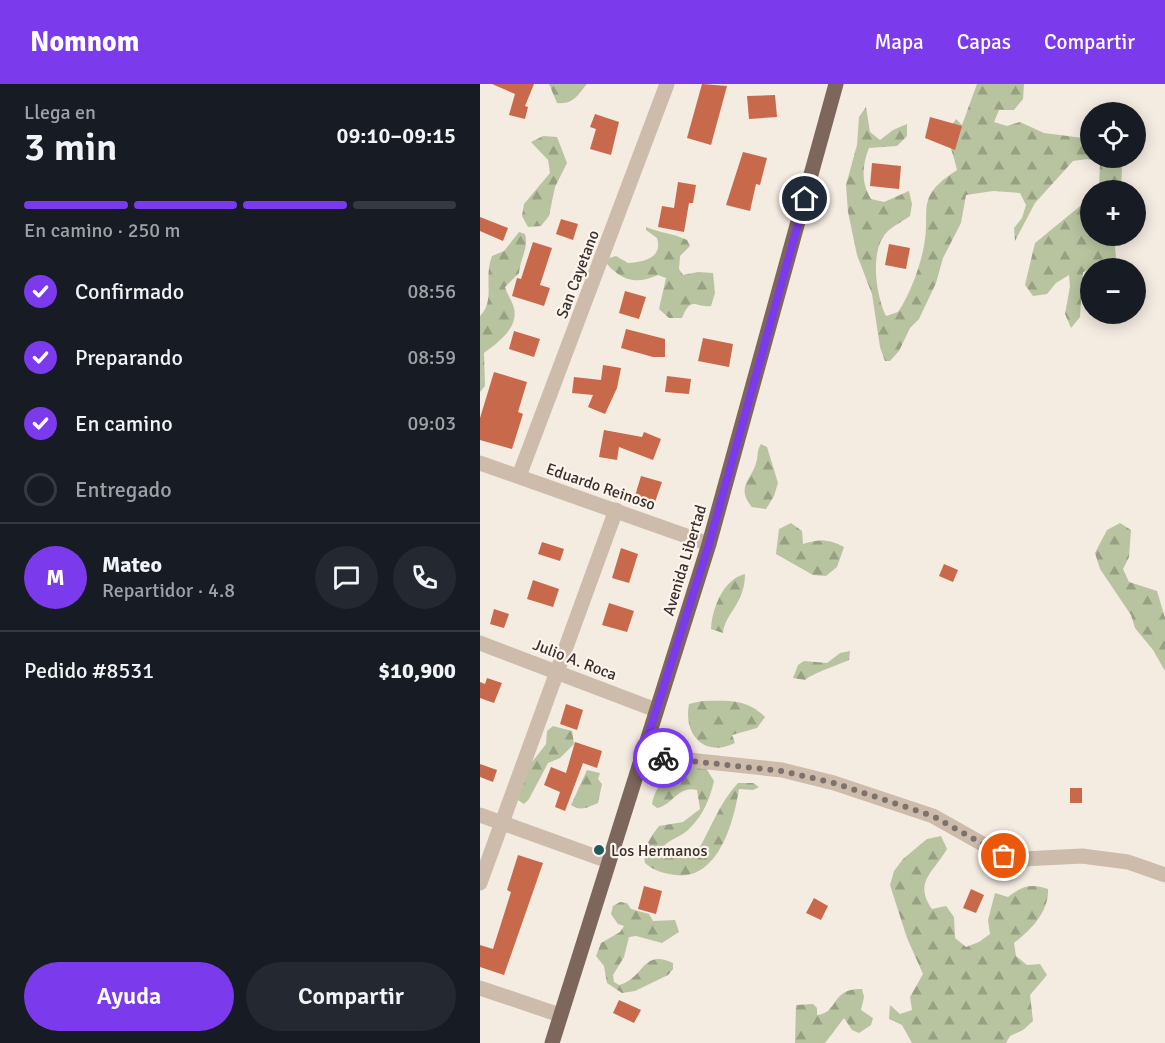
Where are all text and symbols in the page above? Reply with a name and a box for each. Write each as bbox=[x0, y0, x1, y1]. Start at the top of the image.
text: Nomnom bbox=[30, 25, 139, 59]
text: Mapa bbox=[874, 29, 924, 55]
text: Capas bbox=[957, 29, 1011, 55]
text: Compartir bbox=[1044, 29, 1135, 55]
text: Llega en bbox=[24, 100, 96, 125]
map controls bbox=[1080, 102, 1146, 324]
button: locate bbox=[1080, 102, 1146, 168]
text: 09:10–09:15 bbox=[337, 122, 456, 149]
text: 3 min bbox=[24, 123, 117, 171]
pin bbox=[779, 173, 830, 224]
button: + bbox=[1080, 180, 1146, 246]
icon: home bbox=[788, 182, 821, 215]
text: En camino · 250 m bbox=[24, 218, 181, 243]
street label: San Cayetano bbox=[552, 227, 604, 321]
button: − bbox=[1080, 258, 1146, 324]
icon: check bbox=[24, 275, 57, 308]
text: Confirmado bbox=[75, 278, 184, 305]
text: 08:56 bbox=[407, 279, 456, 304]
icon: check bbox=[24, 341, 57, 374]
text: Preparando bbox=[75, 344, 183, 371]
text: 08:59 bbox=[407, 345, 456, 370]
icon: check bbox=[24, 407, 57, 440]
text: En camino bbox=[75, 410, 173, 437]
text: 09:03 bbox=[407, 411, 456, 436]
street label: Eduardo Reinoso bbox=[543, 459, 658, 515]
text: Entregado bbox=[75, 476, 172, 503]
street label: Avenida Libertad bbox=[659, 502, 711, 618]
button: chat bbox=[315, 546, 378, 609]
button: phone bbox=[393, 546, 456, 609]
text: Mateo bbox=[102, 551, 162, 578]
text: M bbox=[46, 564, 65, 591]
text: Repartidor · 4.8 bbox=[102, 578, 235, 603]
street label: Julio A. Roca bbox=[530, 635, 619, 685]
text: Pedido #8531 bbox=[24, 657, 154, 684]
text: $10,900 bbox=[378, 657, 456, 684]
courier bbox=[633, 728, 693, 788]
icon: bike bbox=[647, 742, 680, 775]
pin bbox=[978, 830, 1029, 881]
icon: bag bbox=[987, 839, 1020, 872]
place label: Los Hermanos bbox=[611, 841, 707, 861]
marker: Los Hermanos bbox=[592, 843, 606, 857]
button: Ayuda bbox=[24, 962, 234, 1031]
button: Compartir bbox=[246, 962, 456, 1031]

